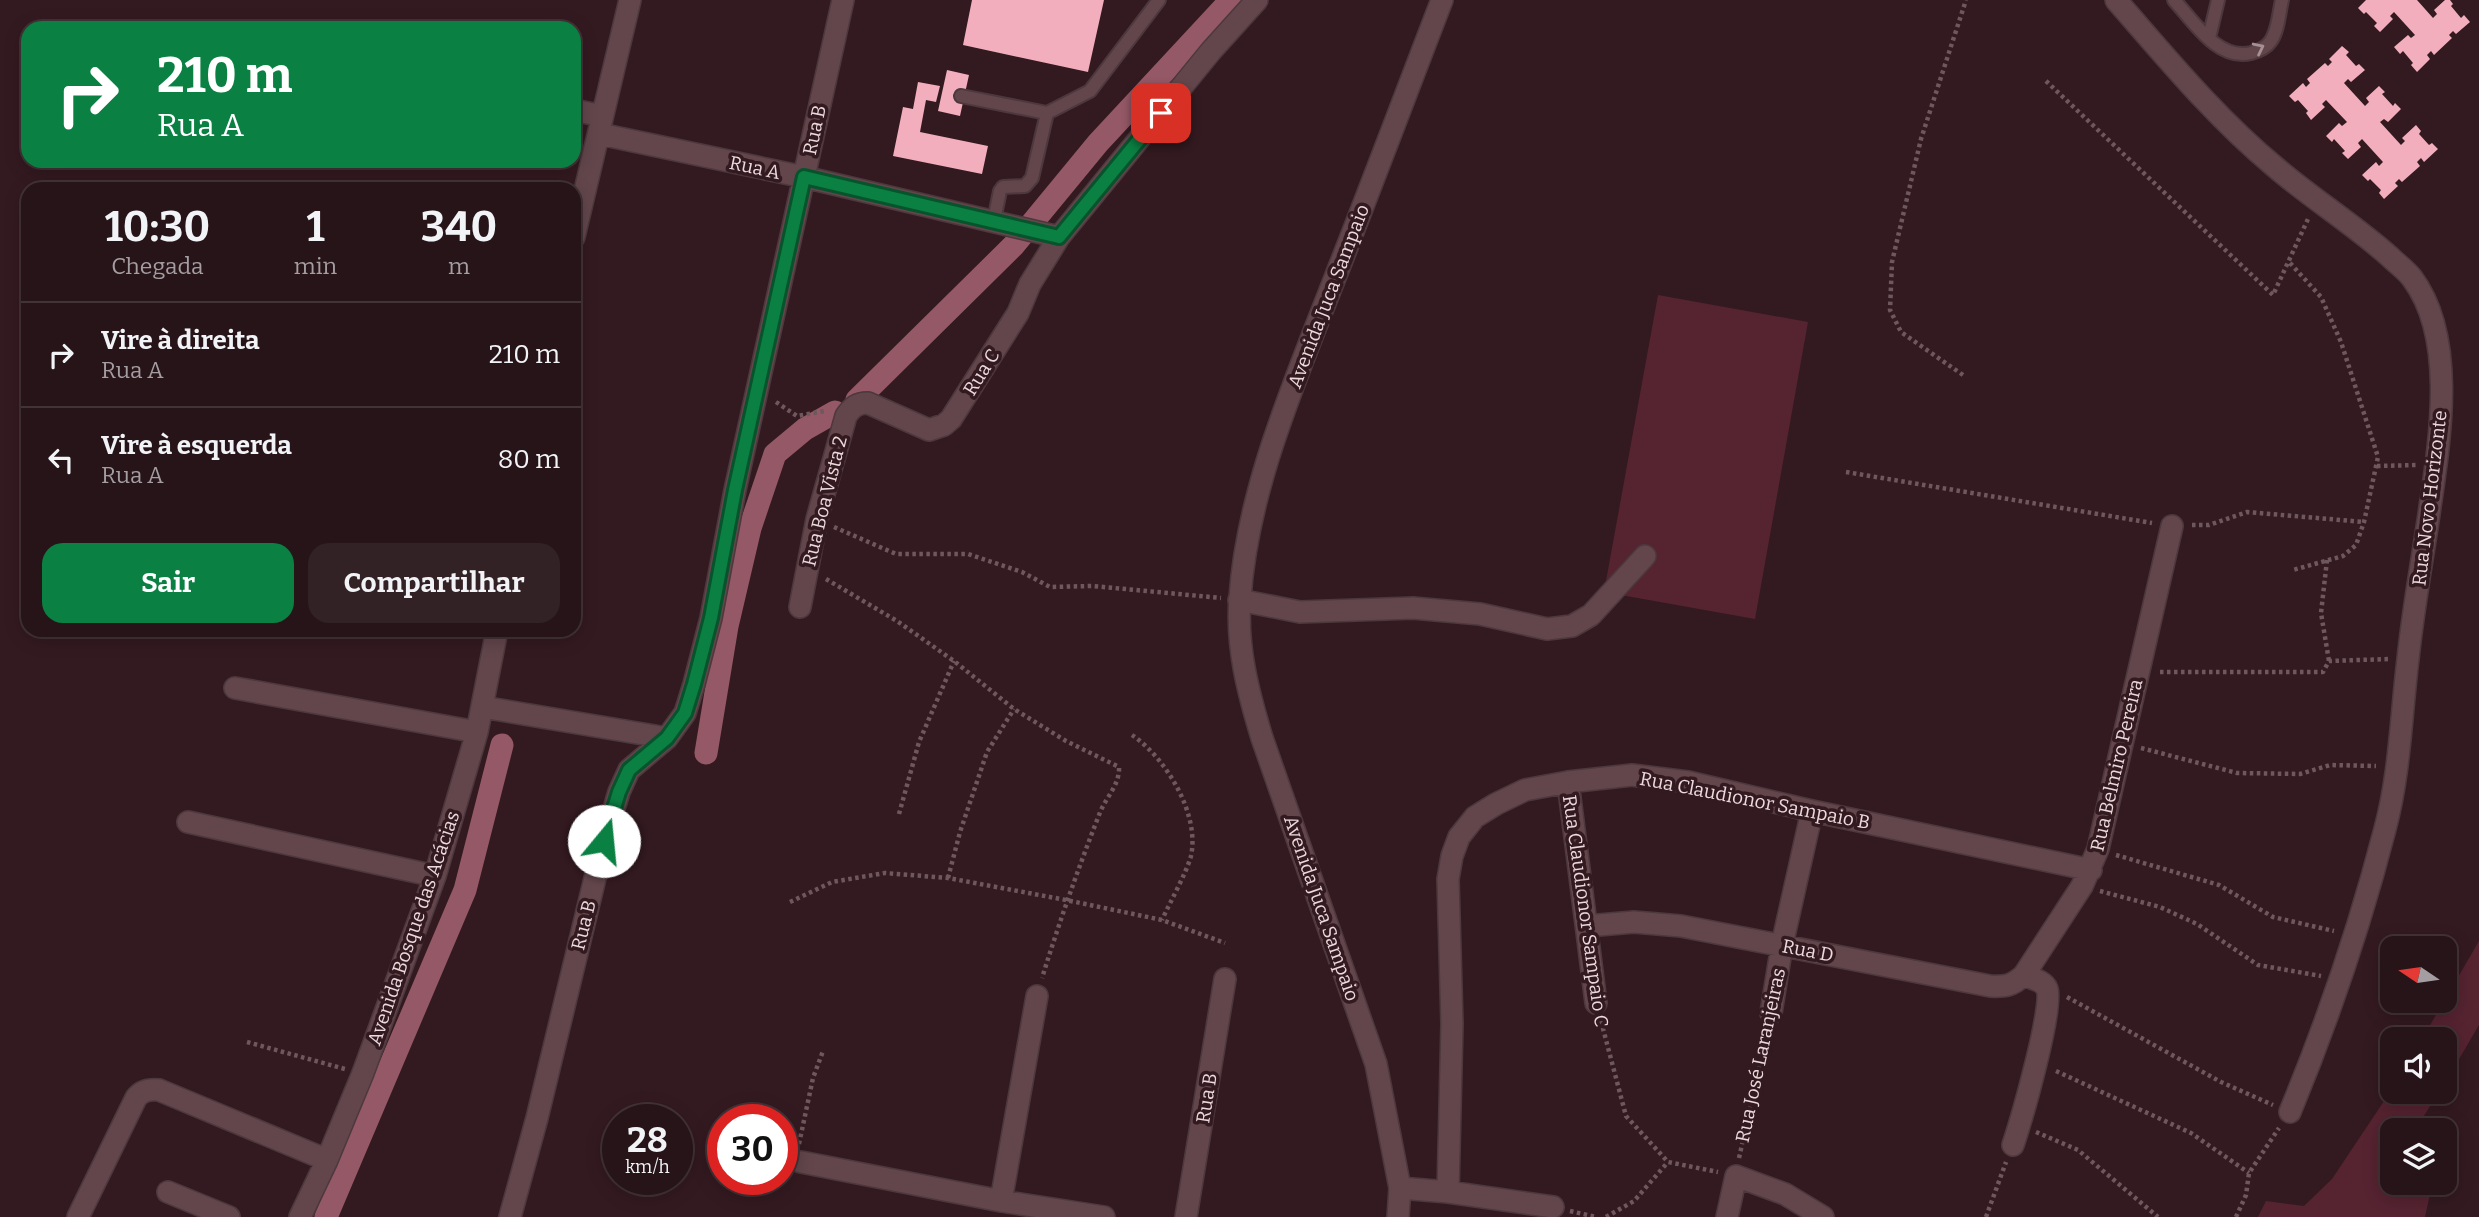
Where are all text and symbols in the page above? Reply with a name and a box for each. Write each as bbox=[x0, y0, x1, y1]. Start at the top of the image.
one-way arrow bbox=[2252, 43, 2264, 57]
text: 210 m bbox=[157, 46, 292, 105]
icon: right bbox=[42, 49, 133, 140]
pin bbox=[1131, 83, 1191, 143]
icon: arrive bbox=[1142, 94, 1180, 132]
street label: Rua B bbox=[798, 103, 831, 157]
text: Rua A bbox=[157, 106, 244, 144]
street label: Rua A bbox=[727, 151, 783, 184]
street label: Avenida Juca Sampaio bbox=[1283, 201, 1374, 391]
text: 10:30 bbox=[105, 202, 210, 252]
text: 1 bbox=[306, 202, 325, 252]
text: 340 bbox=[421, 202, 497, 252]
text: Chegada bbox=[111, 252, 203, 280]
text: min bbox=[294, 252, 337, 280]
text: m bbox=[448, 252, 470, 280]
text: Vire à direita bbox=[101, 325, 260, 356]
icon: right bbox=[42, 336, 80, 374]
text: 210 m bbox=[489, 339, 560, 370]
street label: Rua C bbox=[958, 345, 1005, 400]
text: Rua A bbox=[101, 356, 164, 384]
street label: Rua Novo Horizonte bbox=[2407, 409, 2452, 587]
text: Vire à esquerda bbox=[101, 430, 292, 461]
street label: Rua Boa Vista 2 bbox=[797, 434, 852, 569]
icon: left bbox=[42, 441, 80, 479]
text: 80 m bbox=[498, 444, 560, 475]
text: Rua A bbox=[101, 461, 164, 489]
button: Sair bbox=[42, 543, 294, 623]
button: Compartilhar bbox=[308, 543, 560, 623]
street label: Rua Belmiro Pereira bbox=[2085, 676, 2148, 854]
street label: Rua Claudionor Sampaio B bbox=[1638, 767, 1872, 834]
street label: Rua Claudionor Sampaio C bbox=[1558, 794, 1613, 1029]
position arrow bbox=[567, 804, 641, 878]
street label: Avenida Bosque das Acácias bbox=[363, 808, 464, 1048]
street label: Avenida Juca Sampaio bbox=[1279, 812, 1364, 1004]
street label: Rua B bbox=[566, 898, 601, 952]
street label: Rua D bbox=[1780, 934, 1836, 967]
north arrow bbox=[2380, 936, 2457, 1013]
map controls bbox=[2380, 936, 2457, 1195]
street label: Rua José Laranjeiras bbox=[1731, 966, 1790, 1144]
button: sound bbox=[2380, 1027, 2457, 1104]
street label: Rua B bbox=[1191, 1071, 1222, 1125]
speed limit sign: 30 bbox=[707, 1104, 798, 1195]
button: layers bbox=[2380, 1118, 2457, 1195]
text: 28 bbox=[627, 1119, 668, 1161]
text: km/h bbox=[625, 1156, 670, 1178]

